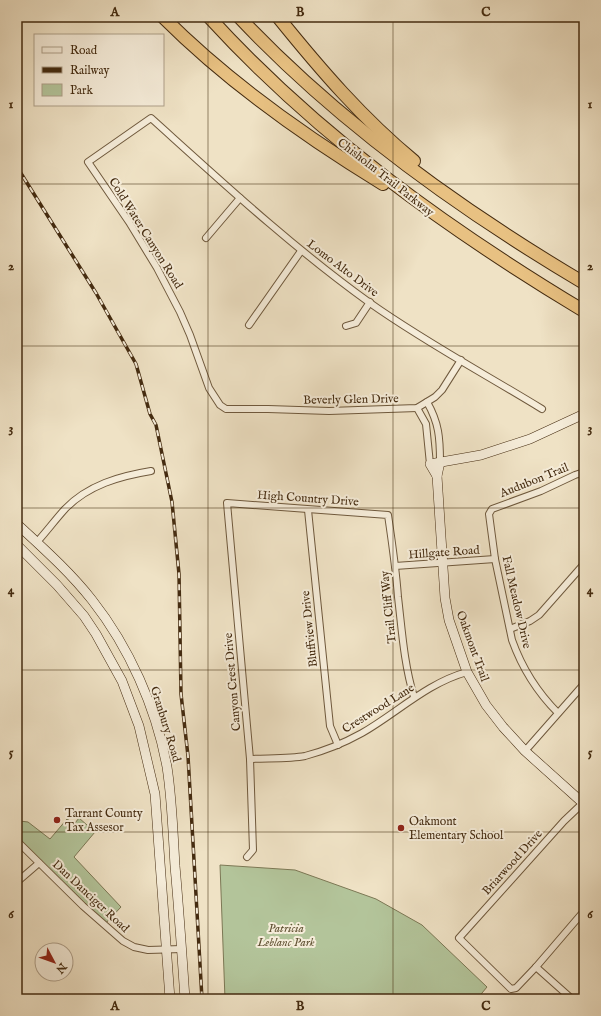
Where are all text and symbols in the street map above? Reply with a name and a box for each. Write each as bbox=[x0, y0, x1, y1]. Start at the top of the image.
text: A bbox=[110, 4, 121, 21]
text: B bbox=[296, 4, 305, 21]
text: C bbox=[481, 4, 491, 21]
legend bbox=[34, 34, 164, 106]
text: Road bbox=[70, 43, 98, 58]
text: Railway bbox=[70, 63, 109, 78]
text: Park bbox=[70, 83, 93, 98]
text: 1 bbox=[9, 96, 14, 113]
text: 1 bbox=[588, 96, 593, 113]
street label: Chisholm Trail Parkway bbox=[334, 135, 437, 220]
street label: Cold Water Canyon Road bbox=[105, 175, 186, 292]
street label: Lomo Alto Drive bbox=[304, 237, 382, 301]
text: 2 bbox=[8, 258, 14, 275]
text: 2 bbox=[587, 258, 593, 275]
street label: Beverly Glen Drive bbox=[303, 391, 399, 408]
text: 3 bbox=[9, 420, 14, 437]
text: 3 bbox=[588, 420, 593, 437]
street label: Audubon Trail bbox=[497, 460, 571, 501]
street label: High Country Drive bbox=[257, 487, 360, 510]
street label: Hillgate Road bbox=[408, 542, 481, 562]
street label: Fall Meadow Drive bbox=[499, 554, 535, 650]
street label: Trail Cliff Way bbox=[377, 570, 400, 644]
text: 4 bbox=[8, 582, 15, 599]
text: 4 bbox=[587, 582, 594, 599]
street label: Bluffview Drive bbox=[298, 589, 321, 668]
street label: Oakmont Trail bbox=[453, 609, 493, 684]
street label: Canyon Crest Drive bbox=[221, 632, 244, 732]
street label: Crestwood Lane bbox=[339, 680, 417, 737]
street label: Granbury Road bbox=[147, 685, 184, 764]
text: 5 bbox=[9, 744, 14, 761]
text: 5 bbox=[588, 744, 593, 761]
place label: Tarrant County Tax Assesor bbox=[65, 806, 143, 835]
place label: Oakmont Elementary School bbox=[409, 814, 504, 843]
marker: Tarrant County Tax Assesor bbox=[52, 815, 62, 825]
marker: Oakmont Elementary School bbox=[396, 823, 406, 833]
street label: Briarwood Drive bbox=[479, 826, 546, 898]
street label: Dan Danciger Road bbox=[49, 857, 133, 936]
text: 6 bbox=[8, 906, 14, 923]
text: 6 bbox=[587, 906, 593, 923]
park label: Patricia Leblanc Park bbox=[256, 921, 315, 950]
north arrow bbox=[34, 942, 74, 982]
text: N bbox=[52, 959, 70, 976]
text: A bbox=[110, 998, 121, 1015]
text: B bbox=[296, 998, 305, 1015]
text: C bbox=[481, 998, 491, 1015]

